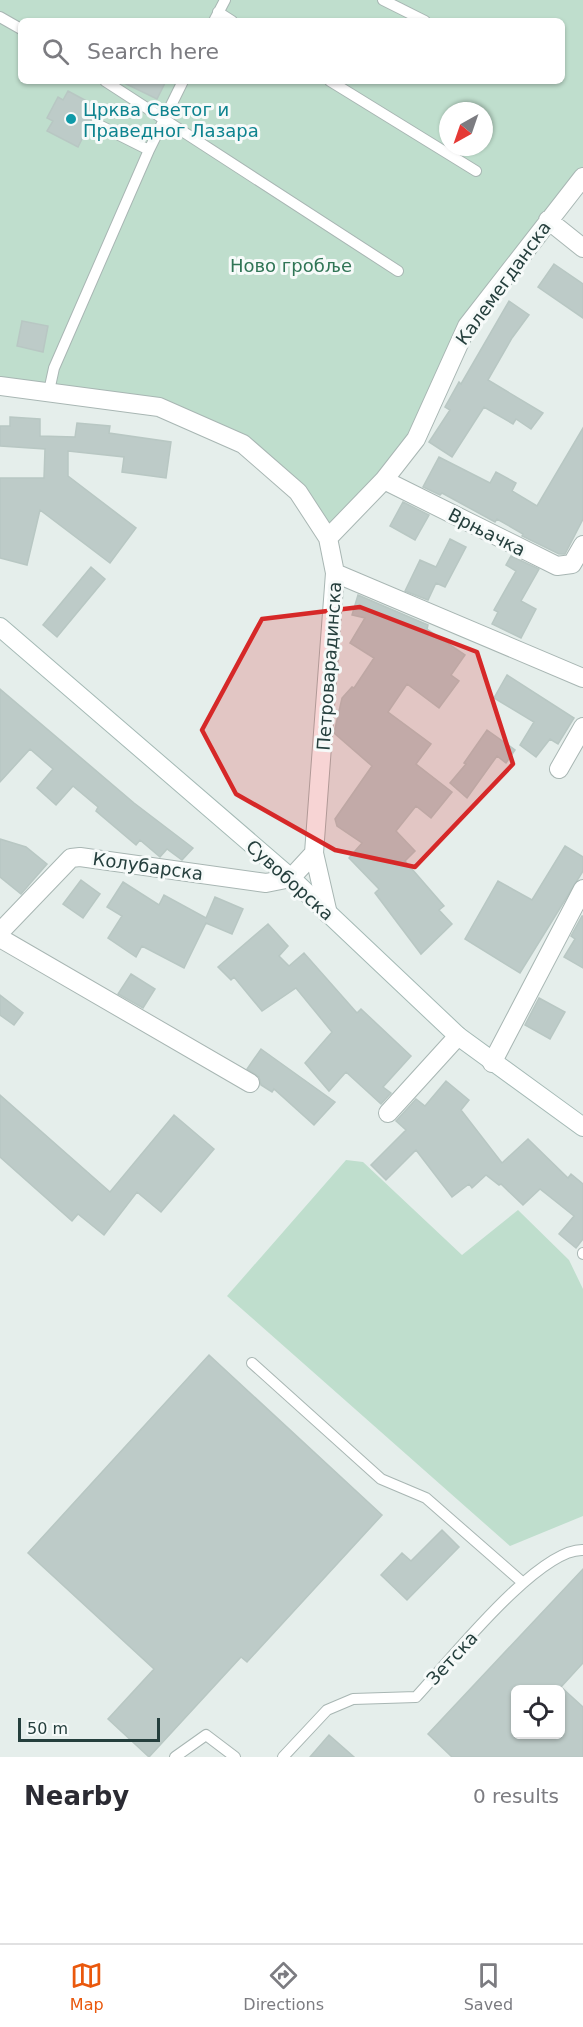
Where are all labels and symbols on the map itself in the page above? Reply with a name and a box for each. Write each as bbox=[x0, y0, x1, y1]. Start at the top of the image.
place label: Црква Светог и Праведног Лазара bbox=[83, 99, 259, 141]
north arrow bbox=[439, 102, 493, 156]
marker: Црква Светог и Праведног Лазара bbox=[64, 112, 78, 126]
street label: Калемегданска bbox=[451, 217, 555, 349]
park label: Ново гробље bbox=[230, 255, 352, 276]
street label: Врњачка bbox=[445, 504, 529, 560]
street label: Петроварадинска bbox=[313, 581, 345, 751]
street label: Сувоборска bbox=[242, 835, 338, 925]
street label: Колубарска bbox=[91, 848, 205, 884]
street label: Зетска bbox=[422, 1627, 482, 1689]
scale bar bbox=[18, 1715, 160, 1742]

